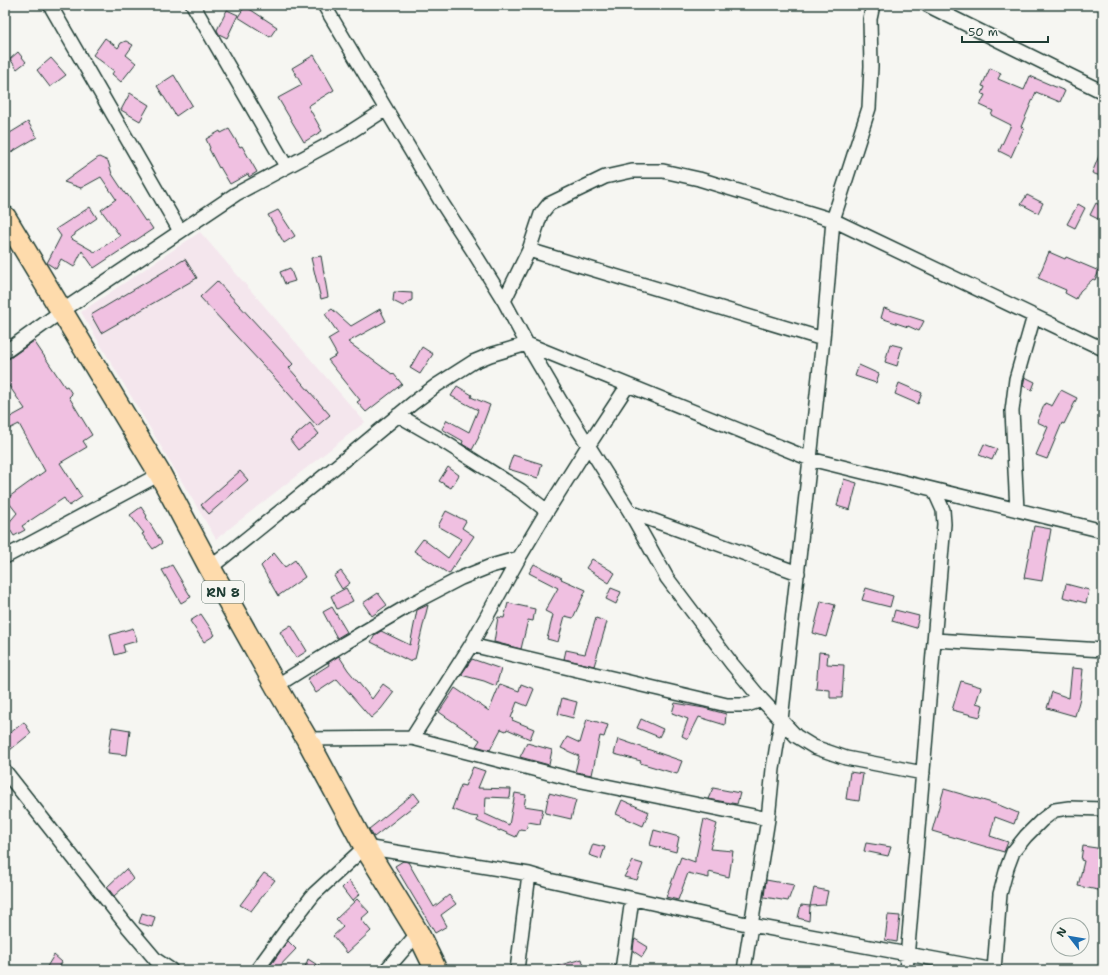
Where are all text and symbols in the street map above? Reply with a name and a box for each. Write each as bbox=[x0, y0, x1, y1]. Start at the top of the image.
scale bar bbox=[962, 18, 1048, 44]
text: 50 m bbox=[968, 24, 998, 40]
road number: RN 8 bbox=[202, 581, 244, 603]
north arrow bbox=[1050, 917, 1090, 957]
text: N bbox=[1053, 924, 1071, 940]

